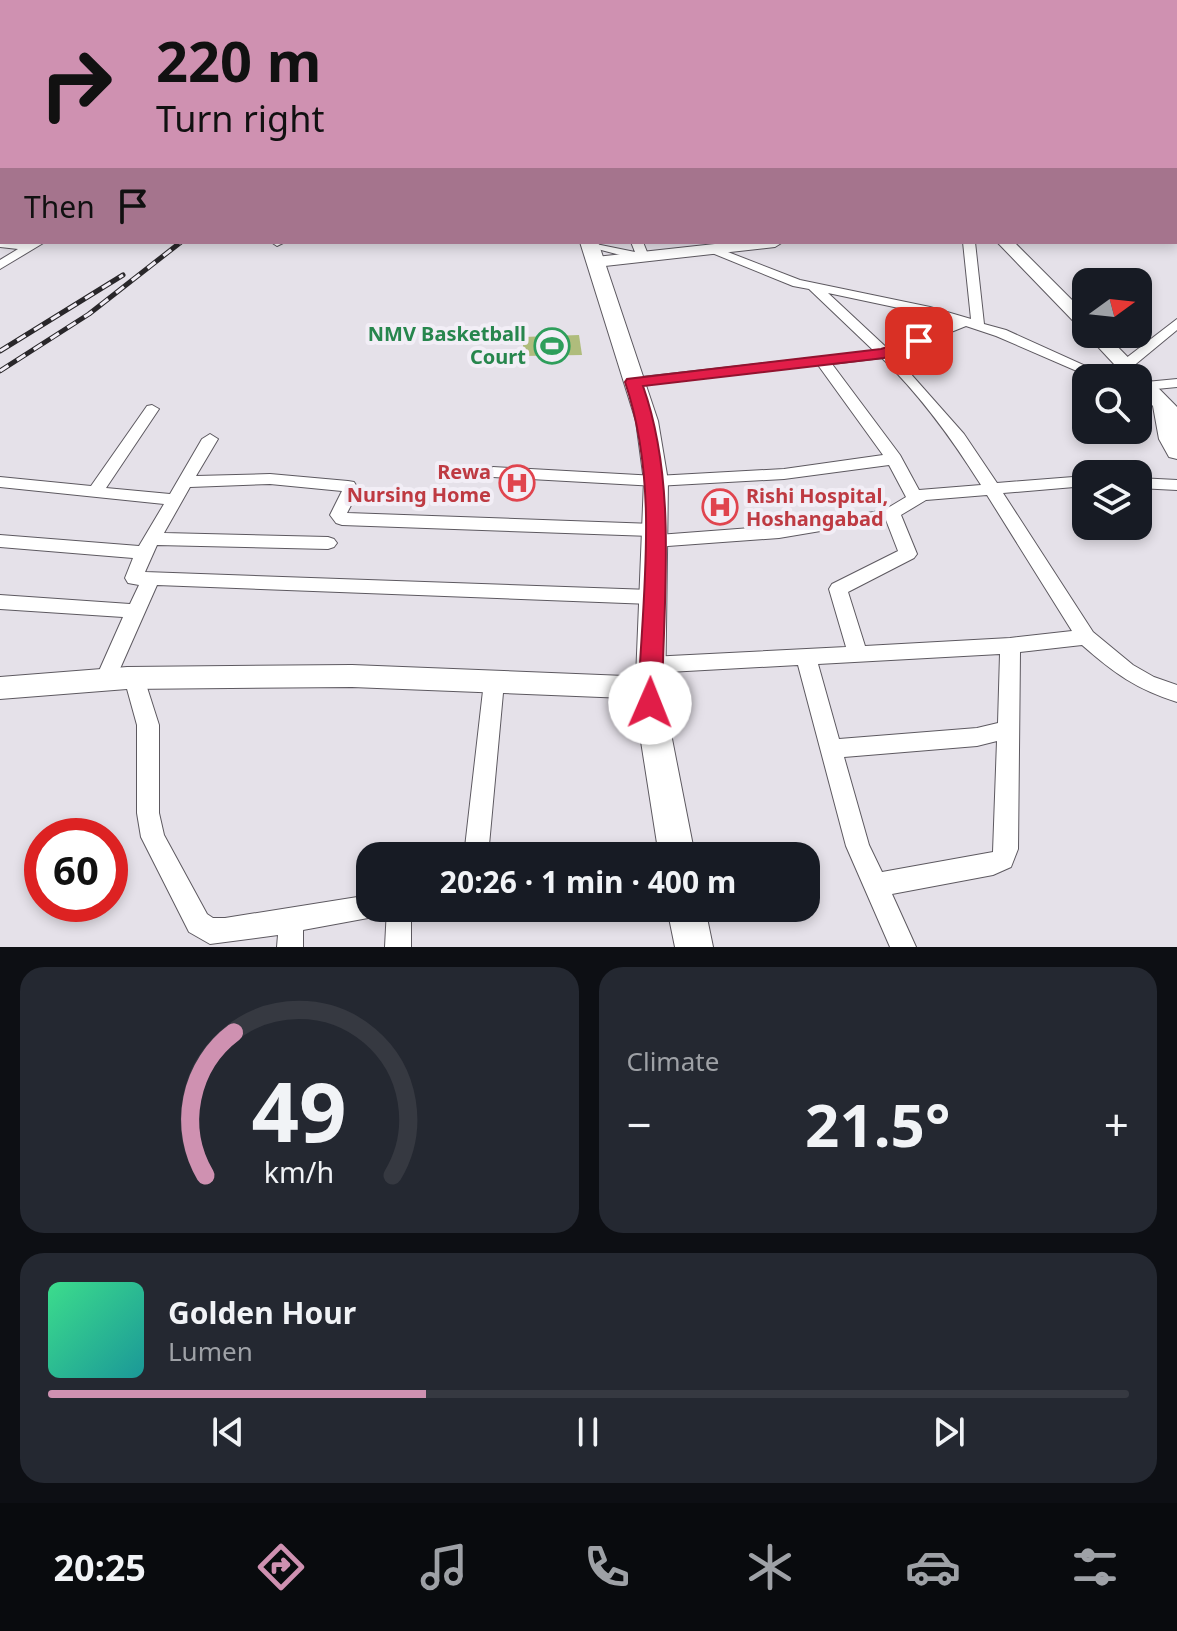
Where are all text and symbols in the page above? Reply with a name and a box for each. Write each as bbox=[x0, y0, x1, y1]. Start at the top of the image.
text: 220 m bbox=[156, 22, 321, 98]
icon: right bbox=[24, 32, 128, 136]
text: Turn right bbox=[156, 94, 324, 143]
icon: arrive bbox=[111, 184, 155, 228]
text: Then bbox=[24, 186, 95, 227]
north arrow bbox=[1072, 268, 1152, 348]
map controls bbox=[1072, 268, 1152, 540]
pin bbox=[885, 307, 953, 375]
icon: arrive bbox=[897, 319, 941, 363]
place label: NMV Basketball Court bbox=[368, 320, 526, 370]
sports icon: NMV Basketball Court bbox=[533, 327, 571, 365]
button: search bbox=[1072, 364, 1152, 444]
place label: Rewa Nursing Home bbox=[347, 458, 491, 508]
button: layers bbox=[1072, 460, 1152, 540]
hospital icon: Rewa Nursing Home bbox=[498, 464, 536, 502]
place label: Rishi Hospital, Hoshangabad bbox=[746, 482, 888, 532]
hospital icon: Rishi Hospital, Hoshangabad bbox=[701, 488, 739, 526]
position arrow bbox=[608, 661, 692, 745]
speed limit sign: 60 bbox=[24, 818, 128, 922]
text: 20:26 · 1 min · 400 m bbox=[440, 861, 736, 902]
text: Climate bbox=[627, 1043, 719, 1079]
text: 49 bbox=[252, 1053, 347, 1166]
text: 21.5° bbox=[805, 1083, 950, 1165]
text: − bbox=[627, 1094, 652, 1154]
text: + bbox=[1104, 1094, 1129, 1154]
text: km/h bbox=[264, 1152, 334, 1191]
text: Golden Hour bbox=[168, 1292, 356, 1333]
text: Lumen bbox=[168, 1333, 253, 1369]
icon: previous bbox=[206, 1410, 250, 1454]
icon: pause bbox=[566, 1410, 610, 1454]
icon: next bbox=[927, 1410, 971, 1454]
icon: directions bbox=[253, 1539, 309, 1595]
icon: music bbox=[416, 1539, 472, 1595]
icon: phone bbox=[579, 1539, 635, 1595]
icon: climate bbox=[742, 1539, 798, 1595]
icon: car bbox=[905, 1539, 961, 1595]
icon: filters bbox=[1067, 1539, 1123, 1595]
text: 20:25 bbox=[53, 1543, 146, 1592]

